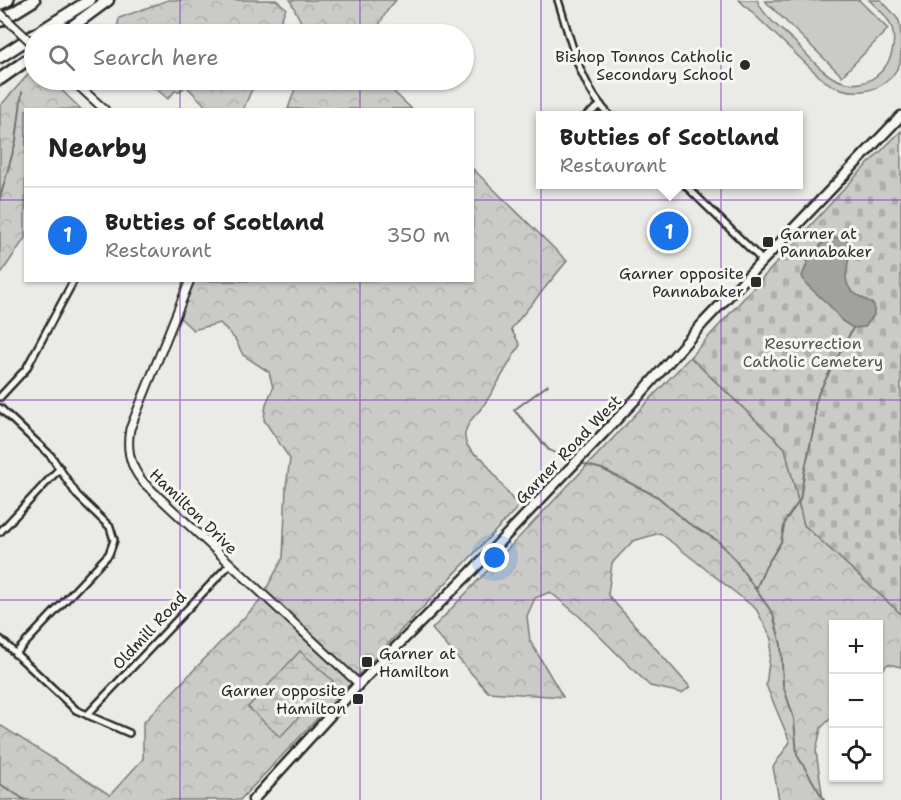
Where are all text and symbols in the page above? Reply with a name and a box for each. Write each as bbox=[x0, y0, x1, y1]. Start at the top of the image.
search box bbox=[24, 24, 474, 90]
icon: search bbox=[45, 41, 78, 74]
text: Search here bbox=[93, 43, 219, 72]
place label: Bishop Tonnos Catholic Secondary School bbox=[555, 46, 733, 85]
marker: Bishop Tonnos Catholic Secondary School bbox=[738, 58, 752, 72]
popup bbox=[536, 111, 803, 189]
text: Butties of Scotland bbox=[560, 123, 779, 152]
text: Nearby bbox=[48, 130, 147, 165]
text: Restaurant bbox=[560, 152, 667, 178]
text: Butties of Scotland bbox=[105, 208, 325, 237]
pin: 1 bbox=[650, 208, 688, 254]
text: 1 bbox=[63, 222, 72, 248]
text: 350 m bbox=[386, 222, 450, 248]
place label: Garner at Pannabaker bbox=[780, 223, 872, 262]
marker: Garner at Pannabaker bbox=[761, 235, 775, 249]
text: Restaurant bbox=[105, 237, 212, 263]
place label: Garner opposite Pannabaker bbox=[619, 263, 744, 302]
marker: Garner opposite Pannabaker bbox=[749, 275, 763, 289]
park label: Resurrection Catholic Cemetery bbox=[743, 333, 883, 372]
street label: Garner Road West bbox=[511, 390, 626, 508]
street label: Hamilton Drive bbox=[145, 464, 242, 559]
your location bbox=[480, 543, 509, 572]
street label: Oldmill Road bbox=[108, 587, 191, 674]
map controls bbox=[829, 620, 883, 782]
button: + bbox=[829, 620, 883, 674]
place label: Garner at Hamilton bbox=[379, 643, 456, 682]
marker: Garner at Hamilton bbox=[360, 655, 374, 669]
button: − bbox=[829, 674, 883, 728]
place label: Garner opposite Hamilton bbox=[221, 680, 346, 719]
marker: Garner opposite Hamilton bbox=[351, 692, 365, 706]
button: locate bbox=[829, 728, 883, 782]

